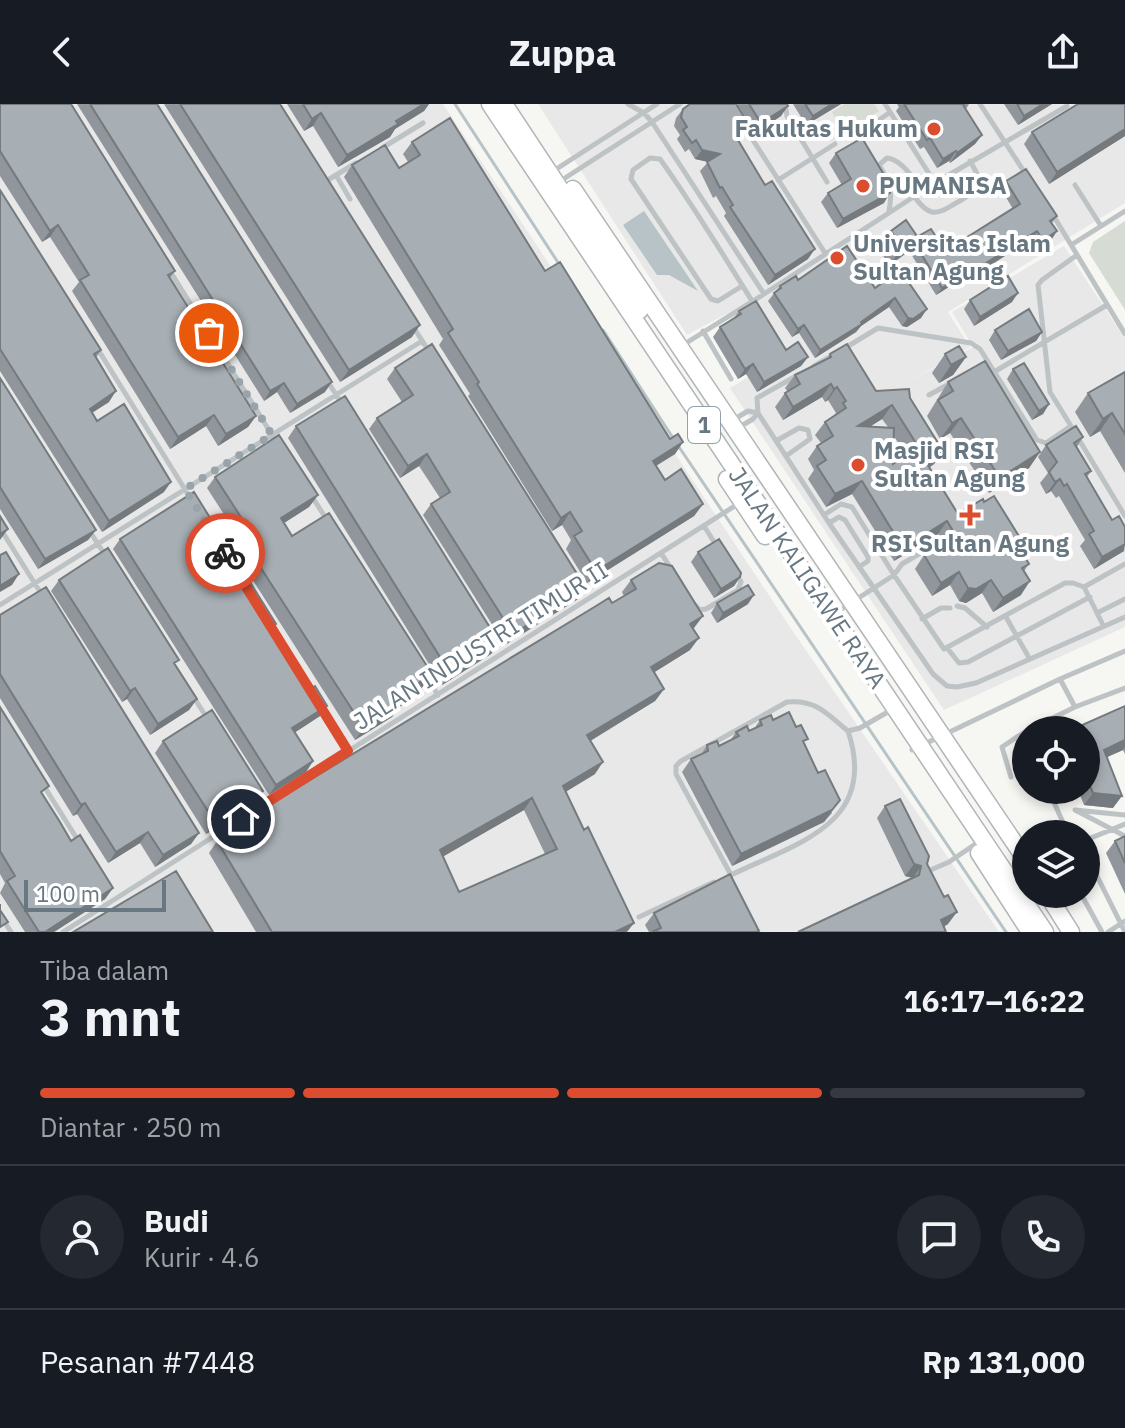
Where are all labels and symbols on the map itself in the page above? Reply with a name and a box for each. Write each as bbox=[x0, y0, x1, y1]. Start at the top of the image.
place label: Fakultas Hukum bbox=[735, 112, 918, 144]
marker: Fakultas Hukum bbox=[925, 120, 943, 138]
place label: PUMANISA bbox=[879, 169, 1007, 201]
marker: PUMANISA bbox=[854, 177, 872, 195]
place label: Universitas Islam Sultan Agung bbox=[853, 227, 1051, 287]
marker: Universitas Islam Sultan Agung bbox=[828, 249, 846, 267]
pin bbox=[175, 299, 243, 367]
road number: 1 bbox=[688, 407, 720, 443]
place label: Masjid RSI Sultan Agung bbox=[874, 434, 1025, 494]
marker: Masjid RSI Sultan Agung bbox=[849, 456, 867, 474]
street label: JALAN KALIGAWE RAYA bbox=[722, 460, 894, 695]
marker: RSI Sultan Agung bbox=[959, 504, 981, 526]
courier bbox=[185, 513, 265, 593]
place label: RSI Sultan Agung bbox=[871, 527, 1070, 559]
street label: JALAN INDUSTRI TIMUR II bbox=[347, 554, 614, 737]
pin bbox=[207, 785, 275, 853]
scale bar bbox=[24, 876, 166, 912]

